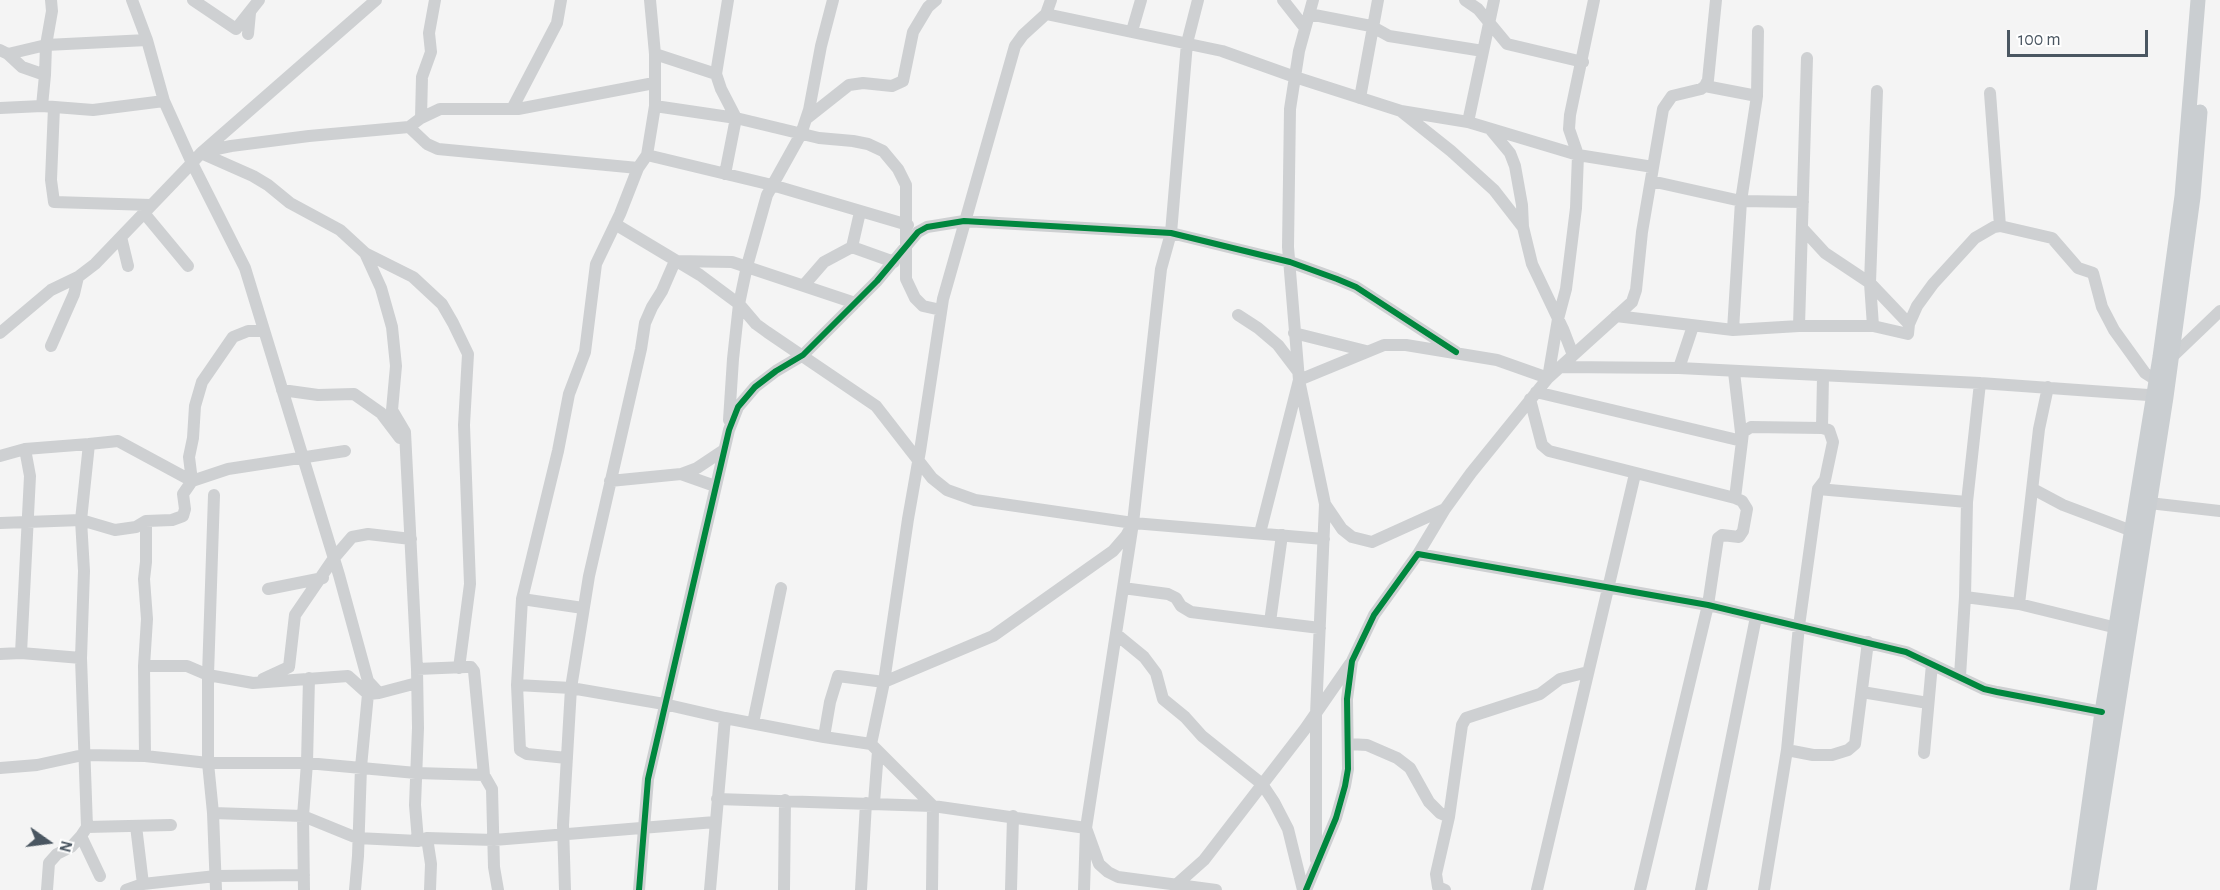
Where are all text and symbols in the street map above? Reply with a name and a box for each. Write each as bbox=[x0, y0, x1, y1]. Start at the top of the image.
scale bar bbox=[2010, 18, 2151, 56]
text: 100 m bbox=[2018, 31, 2061, 49]
north arrow bbox=[18, 812, 78, 872]
text: N bbox=[56, 839, 75, 854]

